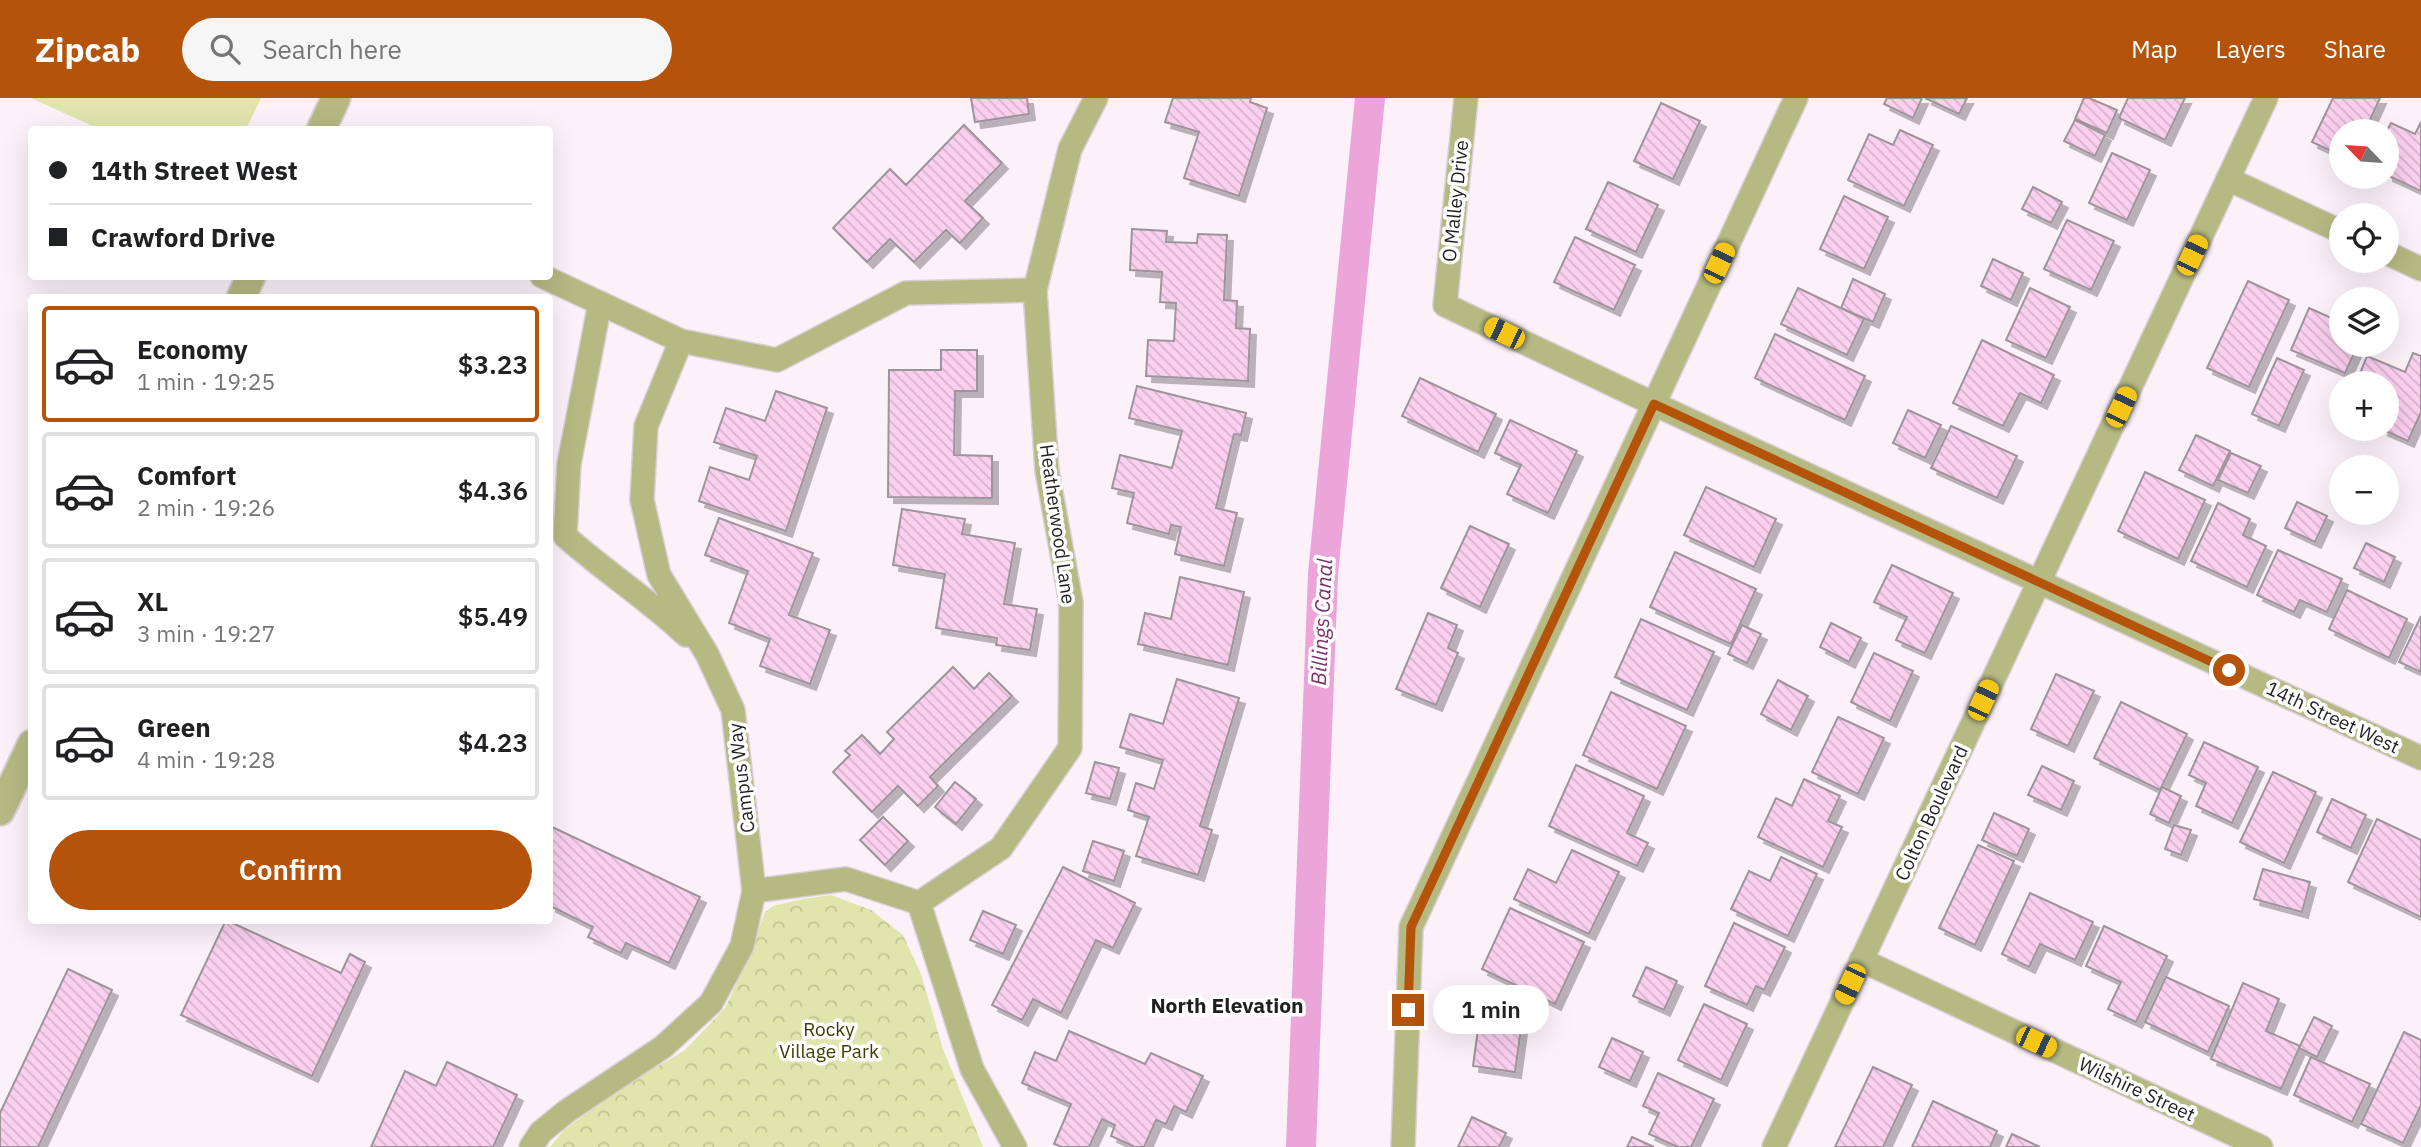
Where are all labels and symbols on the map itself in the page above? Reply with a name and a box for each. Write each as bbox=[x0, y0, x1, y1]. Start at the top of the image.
north arrow bbox=[2329, 119, 2399, 189]
street label: O Malley Drive bbox=[1437, 139, 1473, 263]
car bbox=[2174, 232, 2211, 278]
car bbox=[1701, 240, 1738, 286]
car bbox=[1481, 314, 1528, 352]
car bbox=[2103, 384, 2140, 430]
street label: Heatherwood Lane bbox=[1035, 443, 1081, 605]
water label: Billings Canal bbox=[1304, 557, 1338, 686]
route start bbox=[2213, 654, 2245, 686]
street label: 14th Street West bbox=[2263, 676, 2403, 758]
car bbox=[1965, 677, 2002, 723]
street label: Campus Way bbox=[722, 721, 760, 834]
street label: Colton Boulevard bbox=[1889, 742, 1973, 884]
car bbox=[1832, 961, 1869, 1007]
callout: 1 min bbox=[1432, 986, 1548, 1034]
district label: North Elevation bbox=[1150, 991, 1304, 1019]
route end bbox=[1392, 994, 1424, 1026]
park label: Rocky Village Park bbox=[779, 1017, 879, 1063]
car bbox=[2013, 1024, 2060, 1060]
street label: Wilshire Street bbox=[2075, 1052, 2199, 1126]

